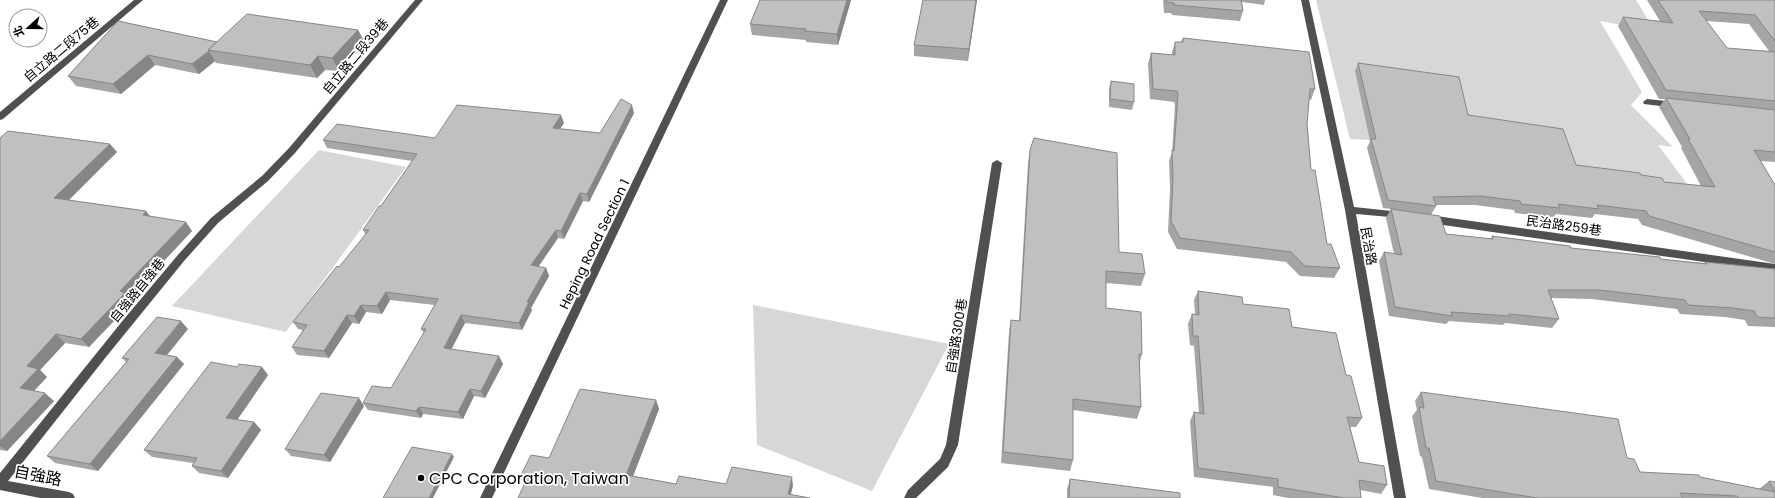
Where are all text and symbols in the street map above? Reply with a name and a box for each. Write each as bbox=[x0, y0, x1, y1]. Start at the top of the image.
north arrow bbox=[8, 8, 48, 48]
street label: 自立路二段75巷 bbox=[19, 12, 103, 87]
street label: 自立路二段39巷 bbox=[318, 14, 393, 98]
text: 北 bbox=[9, 24, 28, 40]
street label: Heping Road Section 1 bbox=[555, 176, 634, 313]
street label: 民治路259巷 bbox=[1525, 211, 1603, 240]
street label: 民治路 bbox=[1356, 225, 1381, 267]
street label: 自強路自強巷 bbox=[105, 254, 169, 327]
street label: 自強路300巷 bbox=[941, 297, 972, 375]
street label: 自強路 bbox=[12, 460, 64, 491]
place label: CPC Corporation, Taiwan bbox=[429, 467, 629, 490]
marker: CPC Corporation, Taiwan bbox=[416, 473, 426, 483]

